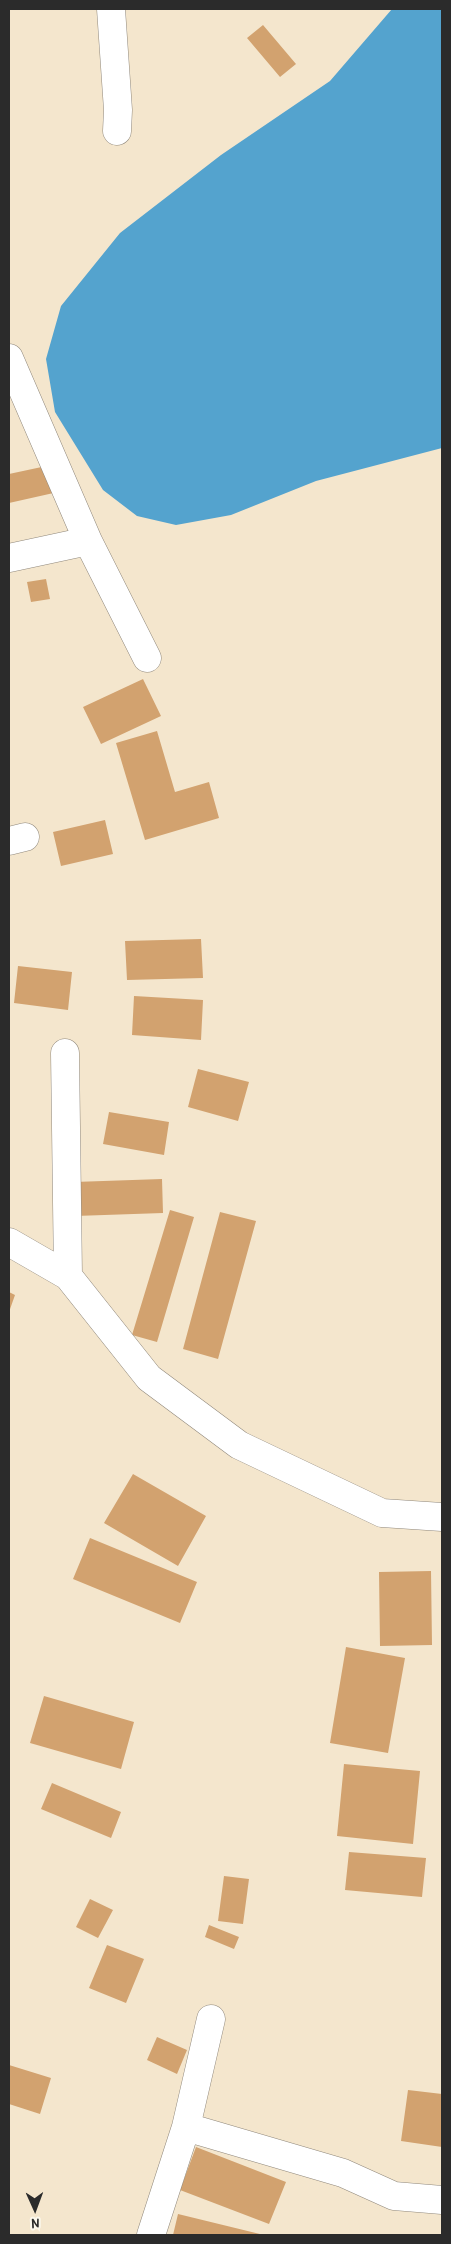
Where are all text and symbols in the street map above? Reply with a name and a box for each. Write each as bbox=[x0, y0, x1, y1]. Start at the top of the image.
north arrow bbox=[10, 2184, 60, 2234]
text: N bbox=[31, 2215, 40, 2234]

